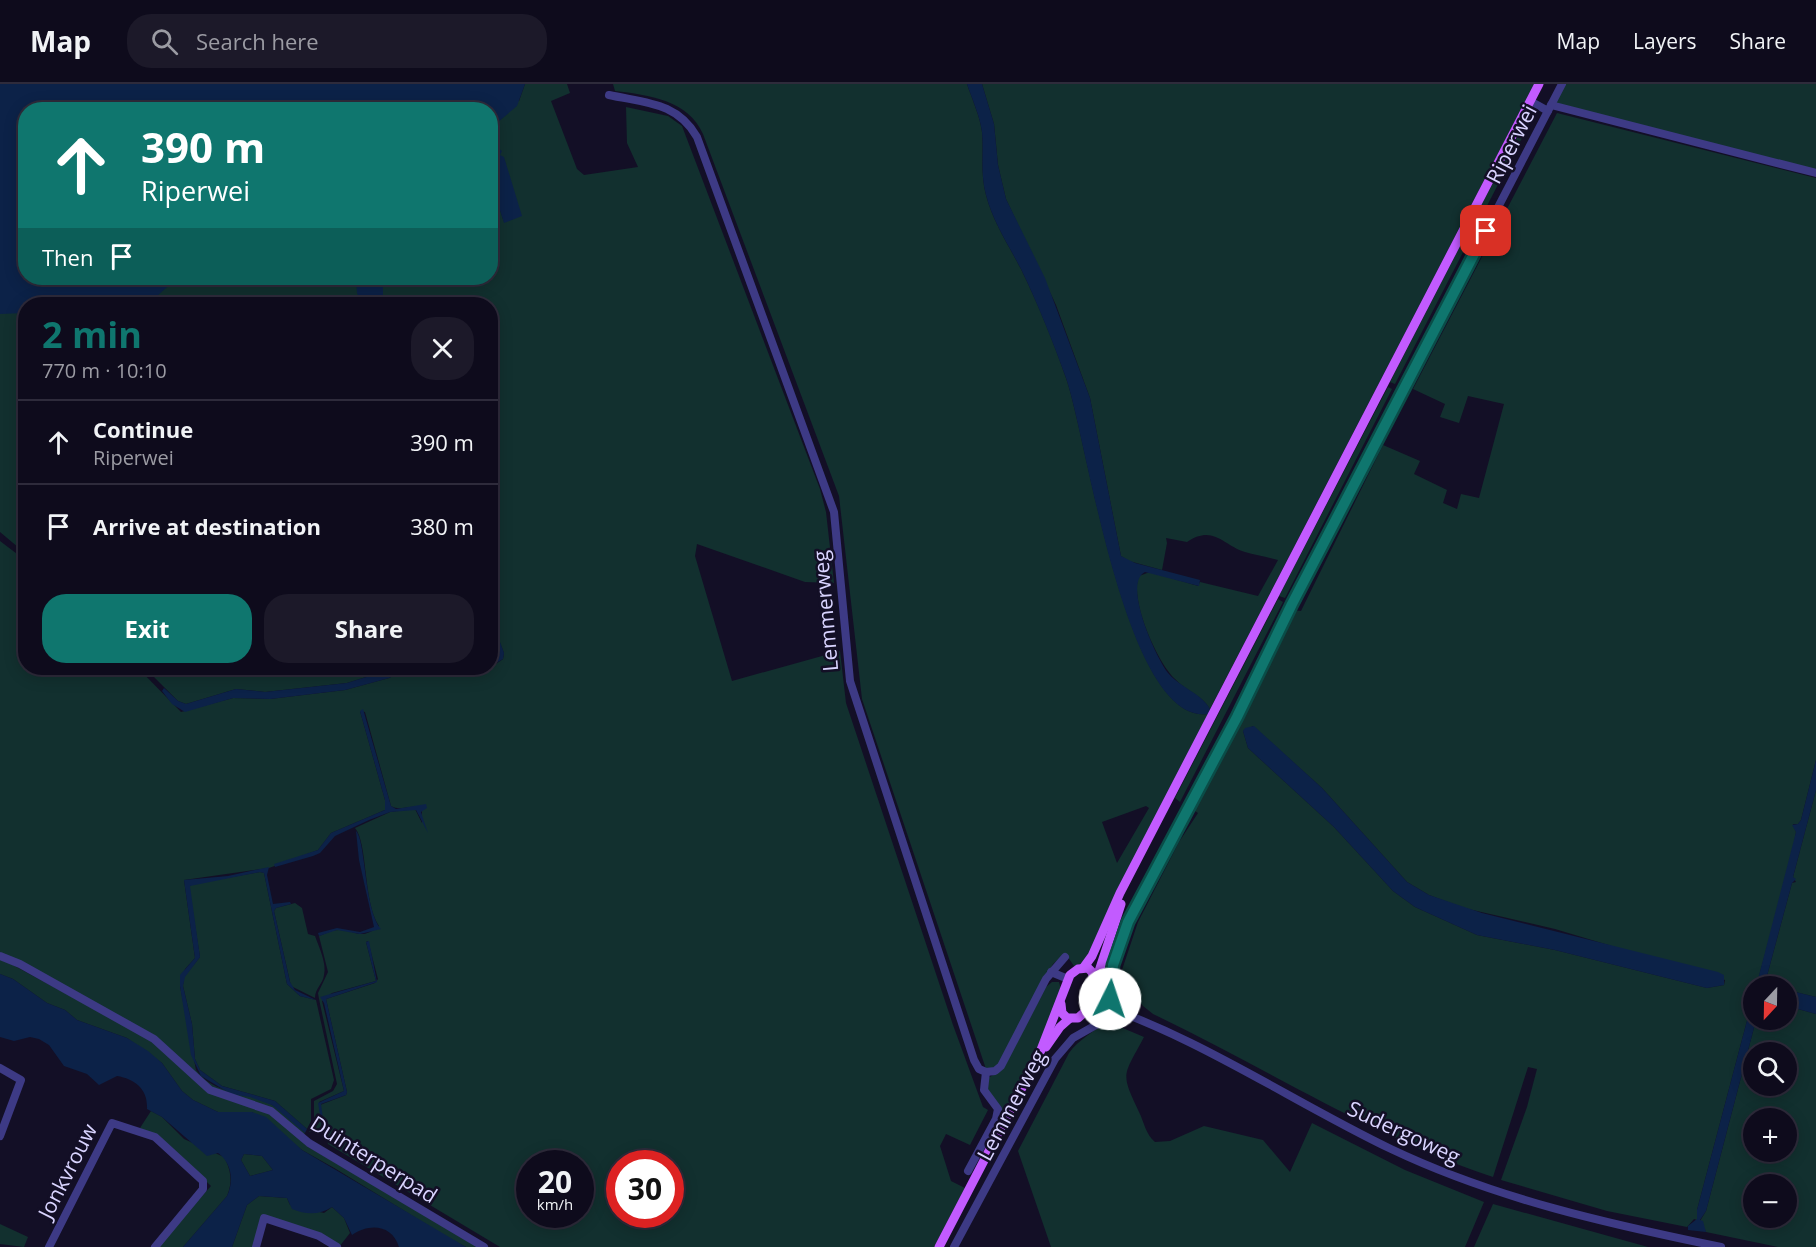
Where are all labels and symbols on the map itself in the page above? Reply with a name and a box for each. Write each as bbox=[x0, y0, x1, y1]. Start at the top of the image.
street label: Riperwei bbox=[1479, 100, 1543, 188]
pin bbox=[1460, 205, 1511, 256]
street label: Lemmerweg bbox=[806, 549, 844, 673]
position arrow bbox=[1078, 967, 1142, 1031]
north arrow bbox=[1743, 976, 1797, 1030]
street label: Lemmerweg bbox=[970, 1045, 1052, 1165]
street label: Sudergoweg bbox=[1343, 1094, 1465, 1170]
street label: Duinterperpad bbox=[305, 1109, 443, 1209]
street label: Jonkvrouw bbox=[30, 1118, 103, 1225]
speed limit sign: 30 bbox=[606, 1150, 684, 1228]

